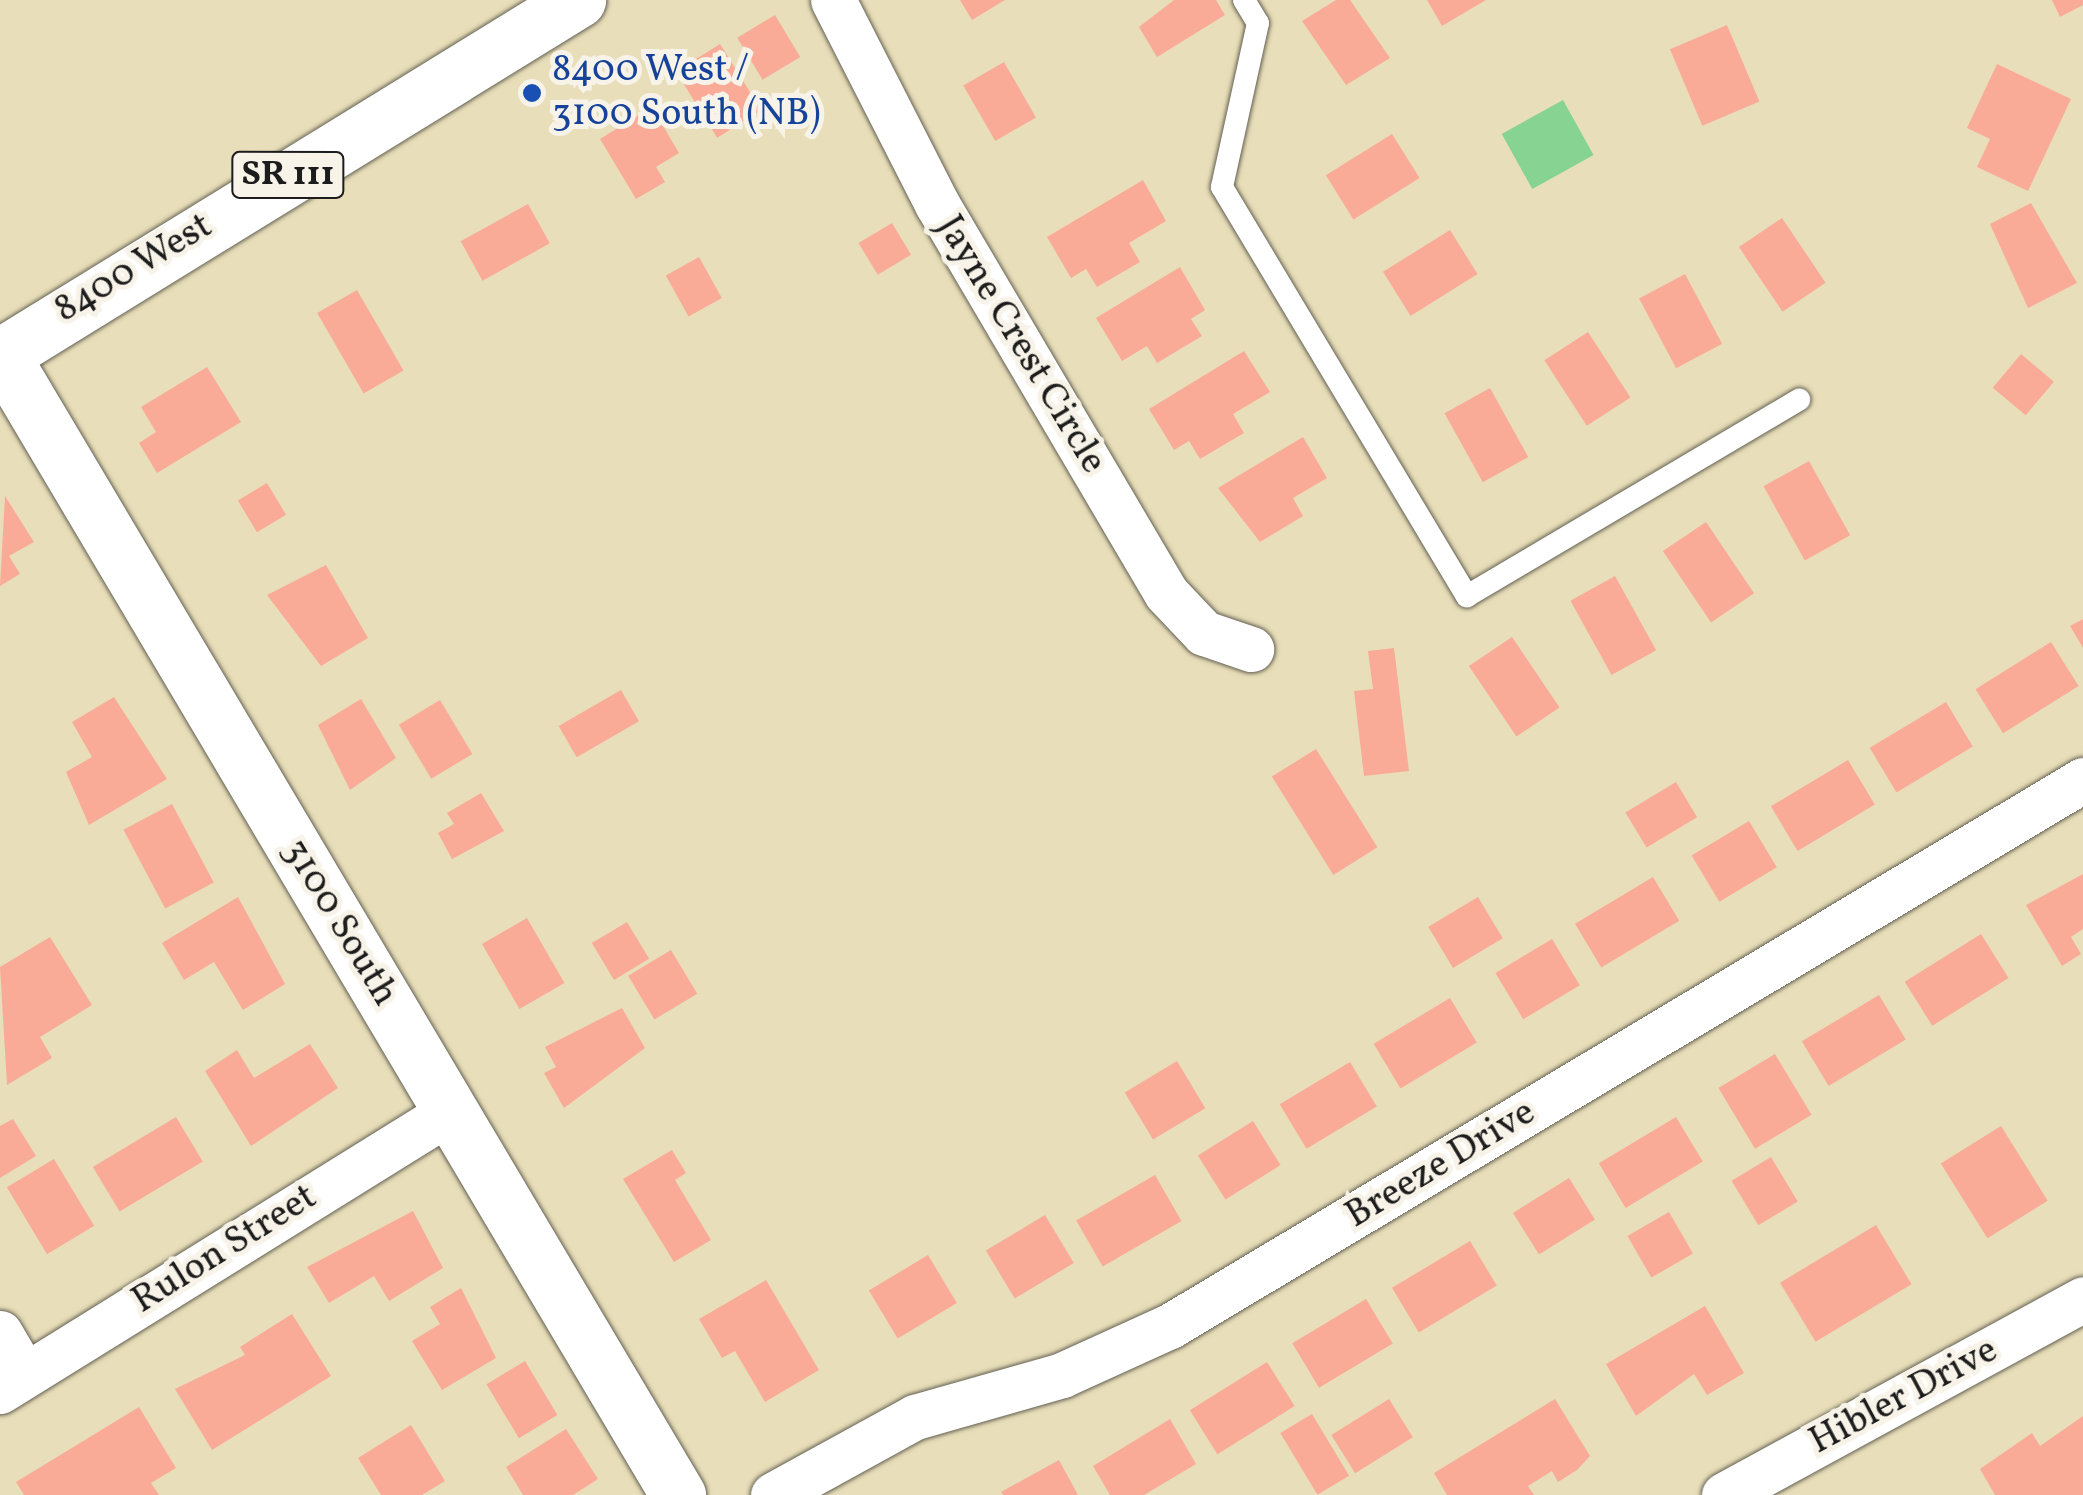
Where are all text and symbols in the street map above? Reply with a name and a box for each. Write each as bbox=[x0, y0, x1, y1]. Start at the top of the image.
place label: 8400 West / 3100 South (NB) bbox=[552, 48, 820, 137]
marker: 8400 West / 3100 South (NB) bbox=[521, 82, 543, 104]
road number: SR 111 bbox=[230, 145, 346, 205]
street label: 8400 West bbox=[46, 204, 222, 334]
street label: Jayne Crest Circle bbox=[925, 208, 1115, 482]
street label: 3100 South bbox=[271, 831, 407, 1015]
street label: Breeze Drive bbox=[1338, 1091, 1544, 1239]
street label: Rulon Street bbox=[124, 1175, 326, 1325]
street label: Hibler Drive bbox=[1802, 1328, 2006, 1466]

